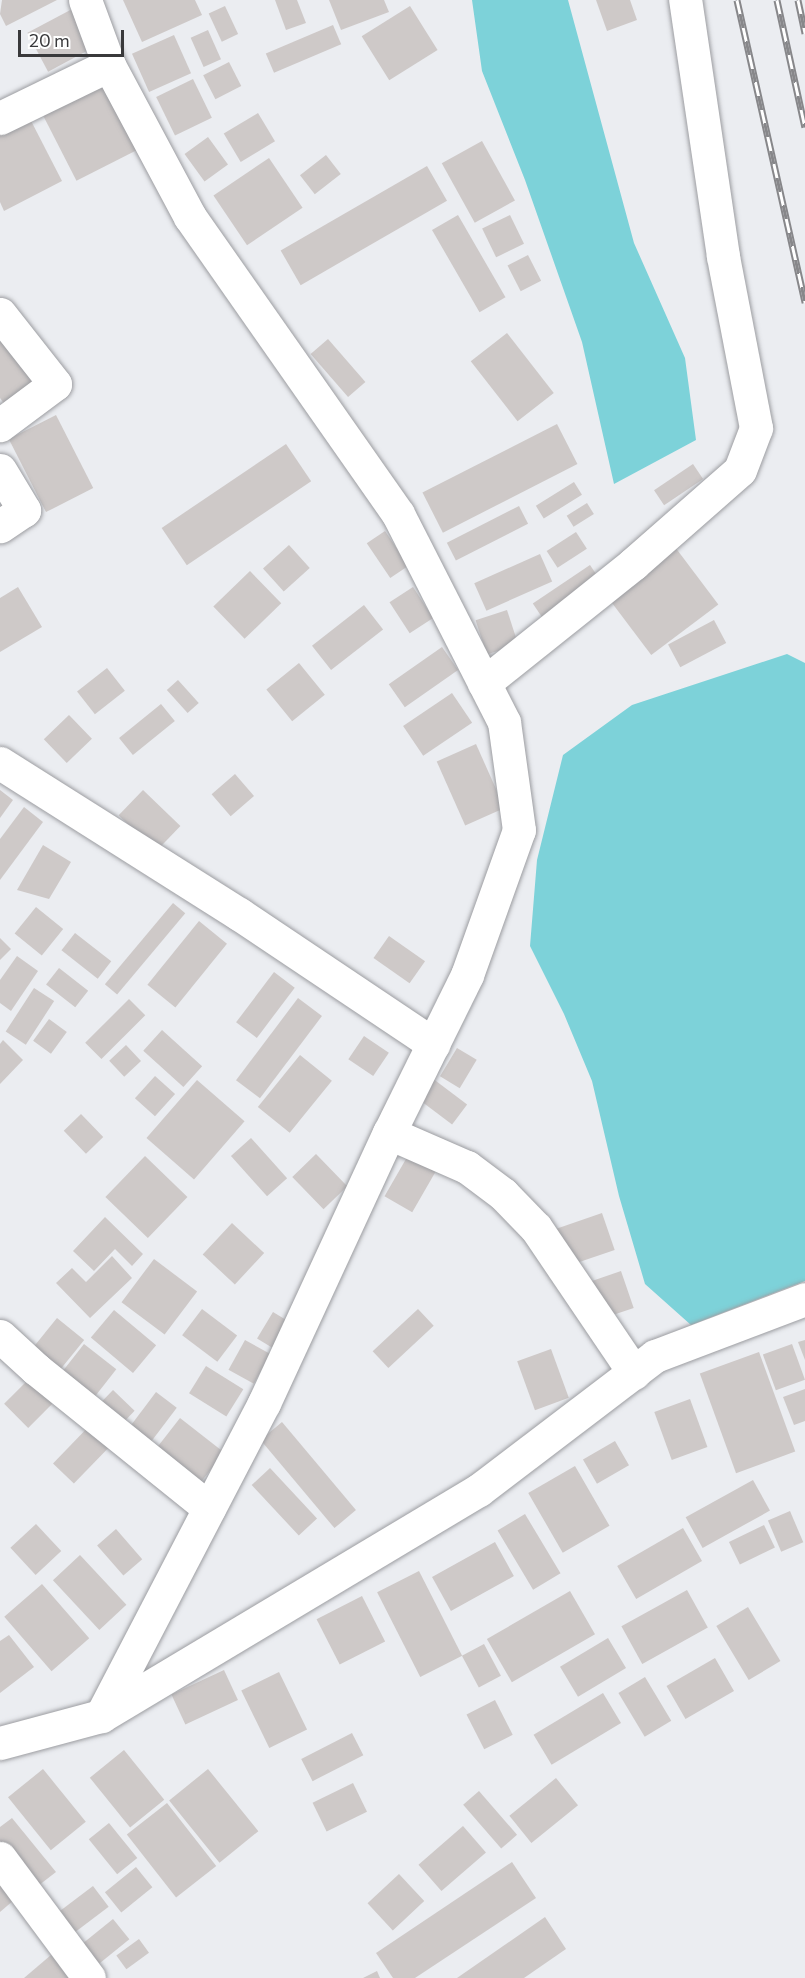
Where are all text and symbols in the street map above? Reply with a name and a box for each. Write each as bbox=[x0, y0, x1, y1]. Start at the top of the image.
scale bar bbox=[21, 18, 128, 56]
text: 20 m bbox=[29, 29, 70, 51]

